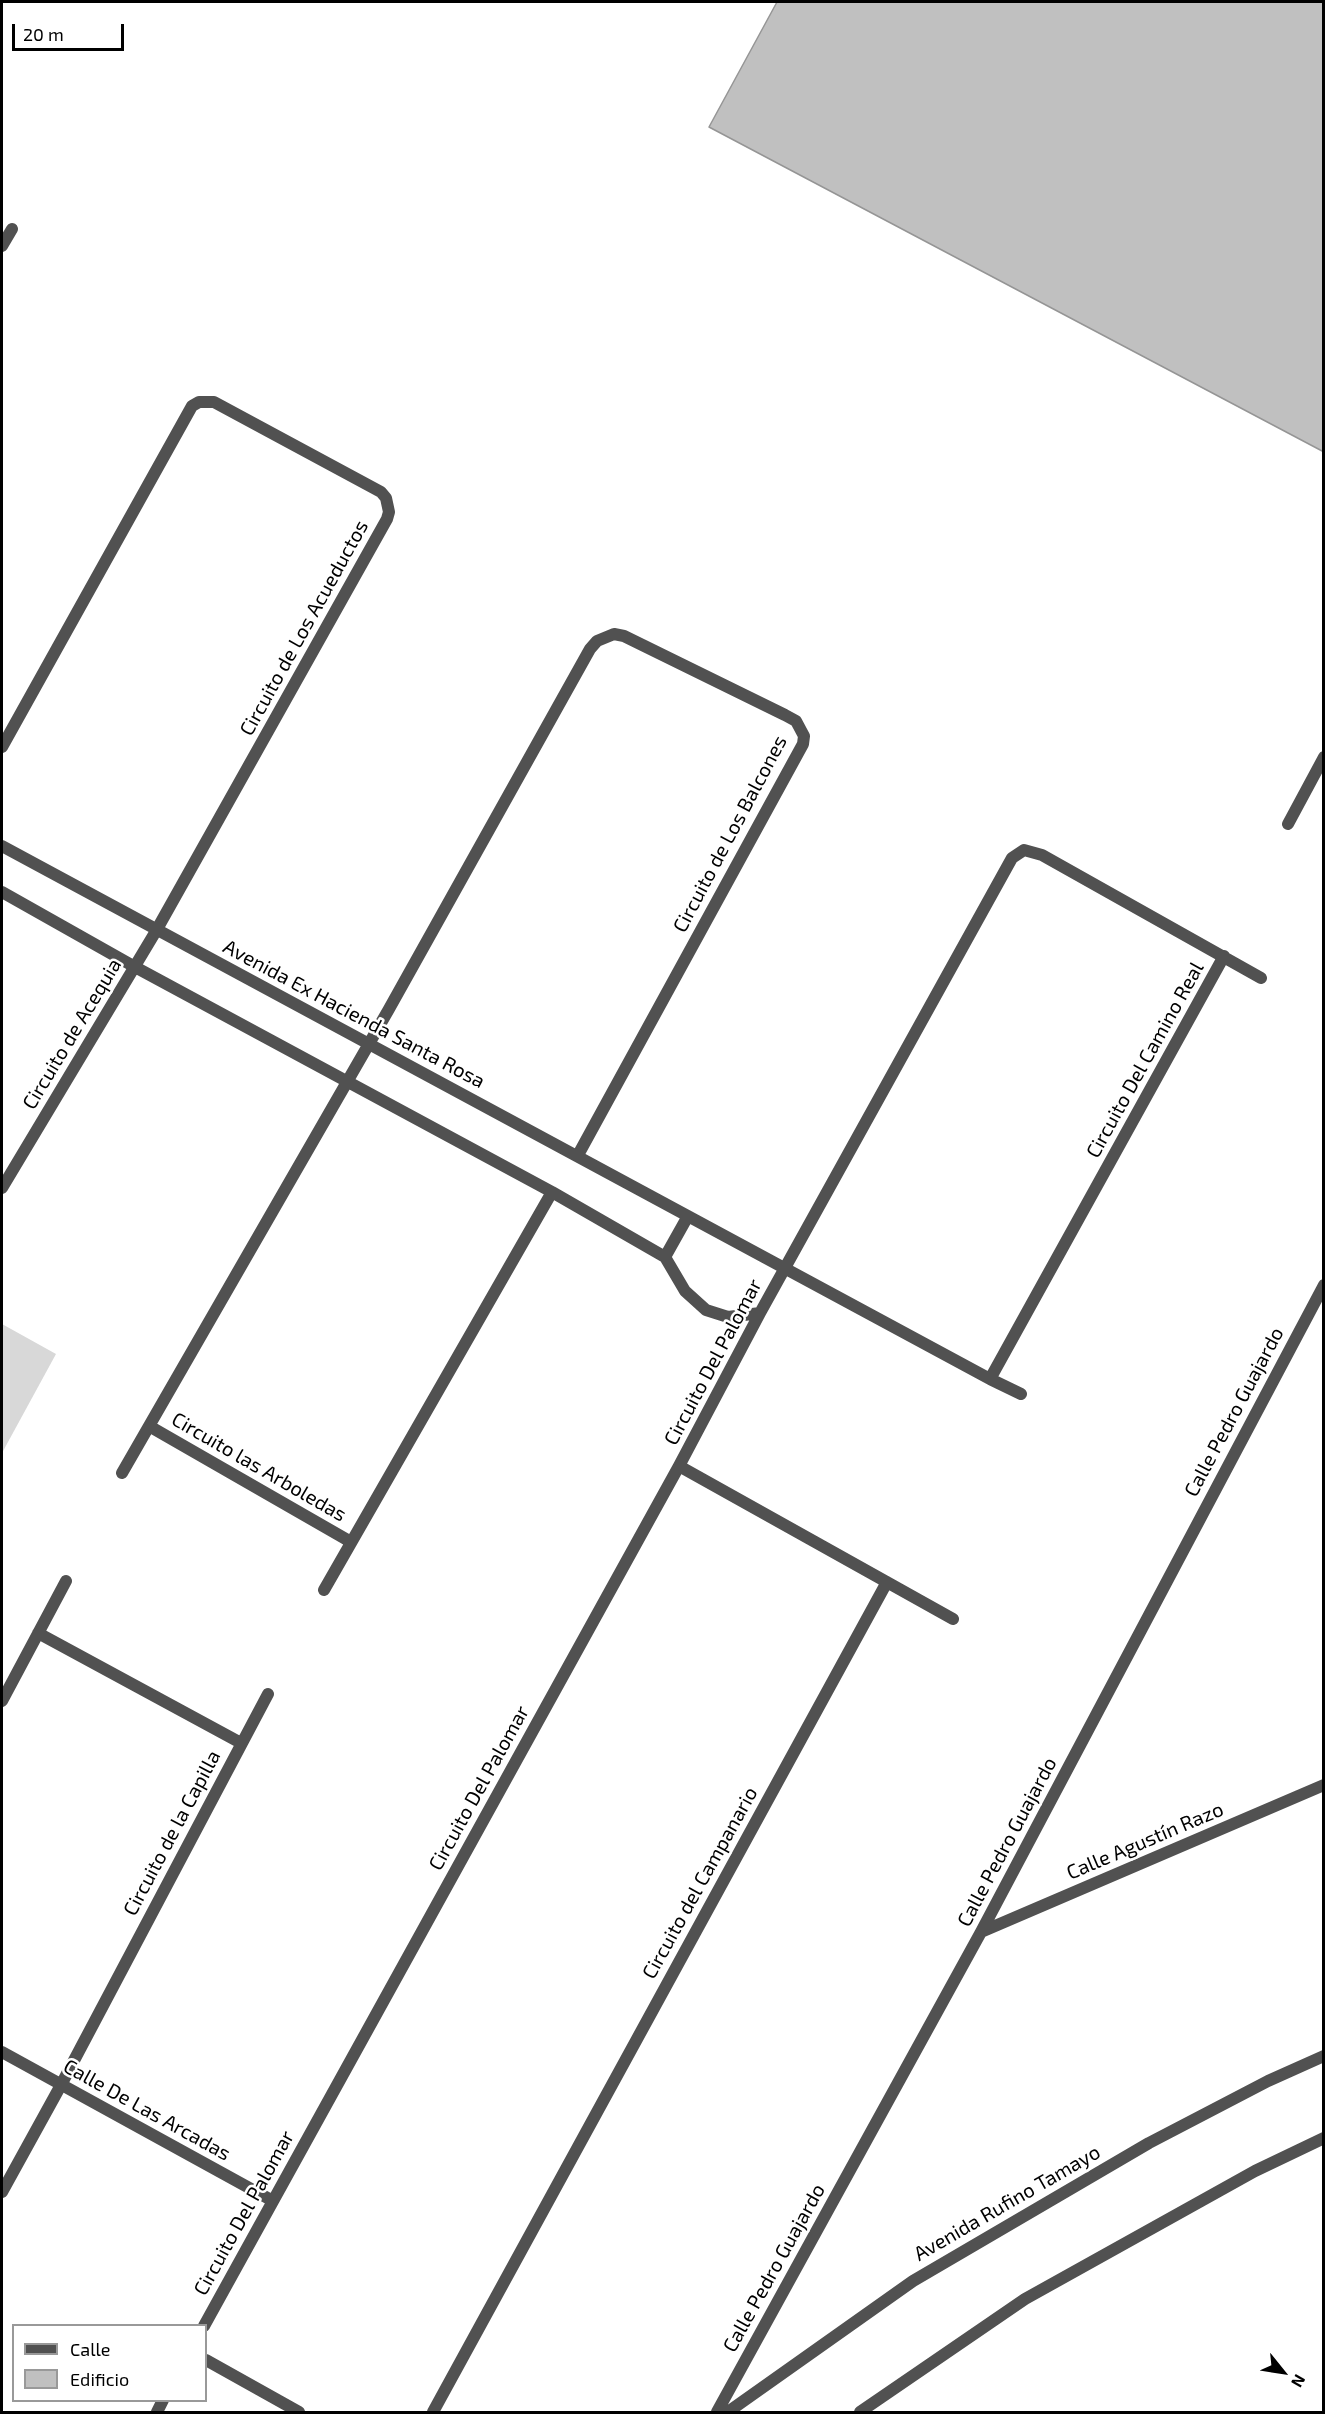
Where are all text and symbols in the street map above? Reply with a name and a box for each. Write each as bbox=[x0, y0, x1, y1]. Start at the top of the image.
scale bar bbox=[15, 12, 128, 50]
text: 20 m bbox=[23, 23, 64, 45]
street label: Circuito de Los Acueductos bbox=[235, 516, 373, 740]
street label: Circuito de Los Balcones bbox=[668, 732, 792, 936]
street label: Avenida Ex Hacienda Santa Rosa bbox=[219, 935, 489, 1093]
street label: Circuito de Acequia bbox=[17, 954, 127, 1114]
street label: Circuito Del Camino Real bbox=[1081, 958, 1209, 1162]
street label: Circuito Del Palomar bbox=[659, 1275, 767, 1449]
street label: Calle Pedro Guajardo bbox=[1179, 1323, 1289, 1501]
street label: Circuito las Arboledas bbox=[167, 1407, 351, 1527]
street label: Circuito Del Palomar bbox=[424, 1701, 534, 1875]
street label: Circuito de la Capilla bbox=[118, 1746, 226, 1920]
street label: Calle Pedro Guajardo bbox=[952, 1753, 1062, 1931]
street label: Circuito del Campanario bbox=[637, 1783, 763, 1983]
street label: Calle Agustín Razo bbox=[1063, 1797, 1227, 1885]
street label: Calle De Las Arcadas bbox=[59, 2054, 235, 2166]
street label: Circuito Del Palomar bbox=[189, 2126, 299, 2300]
street label: Avenida Rufino Tamayo bbox=[910, 2140, 1104, 2266]
street label: Calle Pedro Guajardo bbox=[718, 2180, 830, 2356]
legend bbox=[12, 2324, 207, 2402]
text: Calle bbox=[70, 2338, 111, 2360]
north arrow bbox=[1253, 2342, 1313, 2402]
text: Edificio bbox=[70, 2368, 129, 2390]
text: N bbox=[1288, 2371, 1310, 2391]

